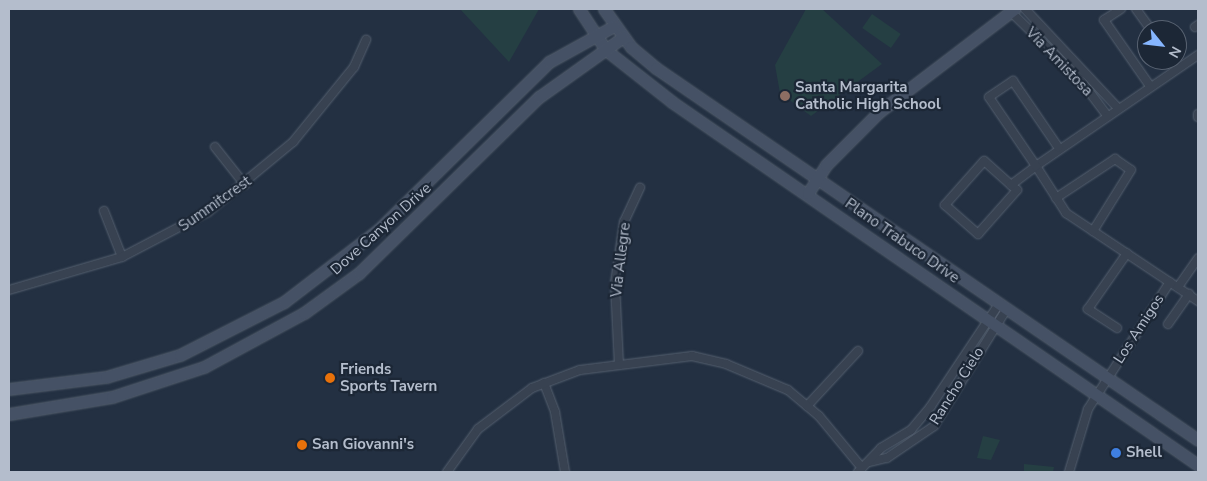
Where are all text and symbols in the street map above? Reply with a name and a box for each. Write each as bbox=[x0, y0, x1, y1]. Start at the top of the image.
north arrow bbox=[1137, 20, 1187, 70]
street label: Via Amistosa bbox=[1022, 24, 1096, 100]
text: N bbox=[1164, 43, 1186, 61]
place label: Santa Margarita Catholic High School bbox=[795, 78, 941, 113]
marker: Santa Margarita Catholic High School bbox=[779, 90, 791, 102]
street label: Summitcrest bbox=[175, 172, 255, 236]
street label: Dove Canyon Drive bbox=[327, 179, 435, 279]
street label: Plano Trabuco Drive bbox=[841, 195, 963, 287]
street label: Via Allegre bbox=[607, 221, 635, 299]
street label: Los Amigos bbox=[1110, 291, 1168, 367]
street label: Rancho Cielo bbox=[926, 344, 988, 428]
place label: Friends Sports Tavern bbox=[340, 360, 437, 395]
marker: Friends Sports Tavern bbox=[324, 372, 336, 384]
place label: San Giovanni's bbox=[312, 436, 414, 454]
marker: San Giovanni's bbox=[296, 439, 308, 451]
place label: Shell bbox=[1126, 444, 1162, 462]
marker: Shell bbox=[1110, 447, 1122, 459]

